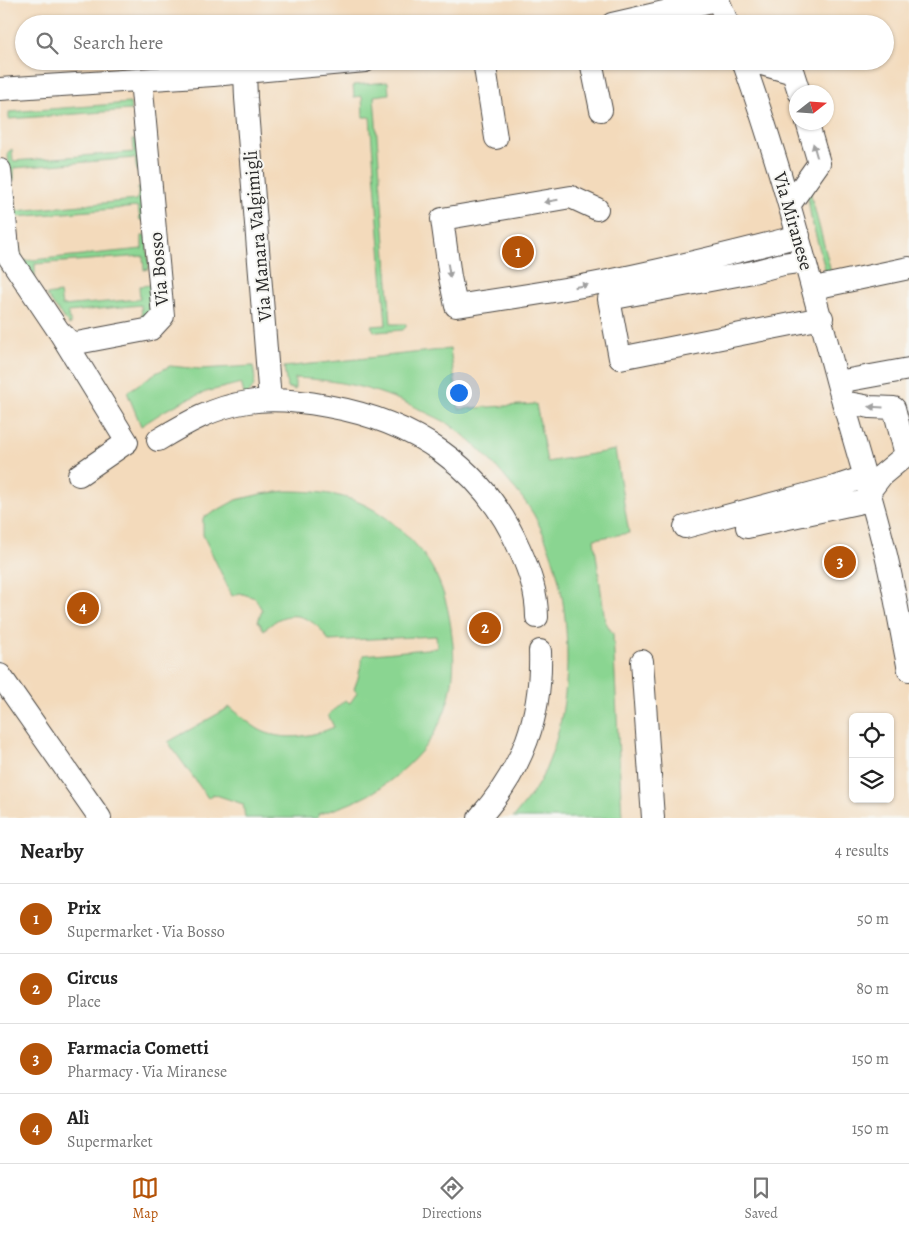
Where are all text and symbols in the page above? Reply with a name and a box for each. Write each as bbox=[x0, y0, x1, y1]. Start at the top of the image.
search box bbox=[15, 15, 894, 70]
icon: search bbox=[33, 29, 61, 57]
text: Search here bbox=[73, 30, 163, 56]
north arrow bbox=[789, 85, 834, 130]
one-way arrow bbox=[811, 142, 819, 158]
street label: Via Manara Valgimigli bbox=[238, 149, 279, 324]
street label: Via Miranese bbox=[766, 168, 819, 273]
one-way arrow bbox=[542, 197, 558, 205]
street label: Via Bosso bbox=[143, 231, 175, 308]
pin: 1 bbox=[502, 233, 534, 271]
one-way arrow bbox=[445, 264, 453, 280]
one-way arrow bbox=[573, 282, 589, 290]
your location bbox=[446, 380, 472, 406]
one-way arrow bbox=[868, 403, 884, 411]
pin: 3 bbox=[824, 543, 856, 581]
pin: 4 bbox=[67, 589, 99, 627]
pin: 2 bbox=[469, 609, 501, 647]
map controls bbox=[849, 713, 894, 803]
button: locate bbox=[849, 713, 894, 758]
button: layers bbox=[849, 758, 894, 803]
text: Nearby bbox=[20, 837, 83, 865]
text: 4 results bbox=[835, 840, 889, 862]
text: Prix bbox=[67, 895, 101, 921]
text: 1 bbox=[33, 908, 39, 930]
text: 50 m bbox=[857, 908, 889, 930]
text: Supermarket · Via Bosso bbox=[67, 921, 225, 943]
text: Circus bbox=[67, 965, 118, 991]
text: 2 bbox=[32, 978, 40, 1000]
text: 80 m bbox=[856, 978, 889, 1000]
text: Place bbox=[67, 991, 101, 1013]
text: Farmacia Cometti bbox=[67, 1035, 209, 1061]
text: 3 bbox=[33, 1048, 39, 1070]
text: 150 m bbox=[852, 1048, 889, 1070]
text: Pharmacy · Via Miranese bbox=[67, 1061, 227, 1083]
text: Alì bbox=[67, 1105, 89, 1131]
text: 4 bbox=[32, 1118, 40, 1140]
text: 150 m bbox=[852, 1118, 889, 1140]
text: Supermarket bbox=[67, 1131, 153, 1153]
tab: Map bbox=[131, 1174, 159, 1223]
tab: Directions bbox=[422, 1174, 482, 1223]
tab: Saved bbox=[745, 1174, 778, 1223]

